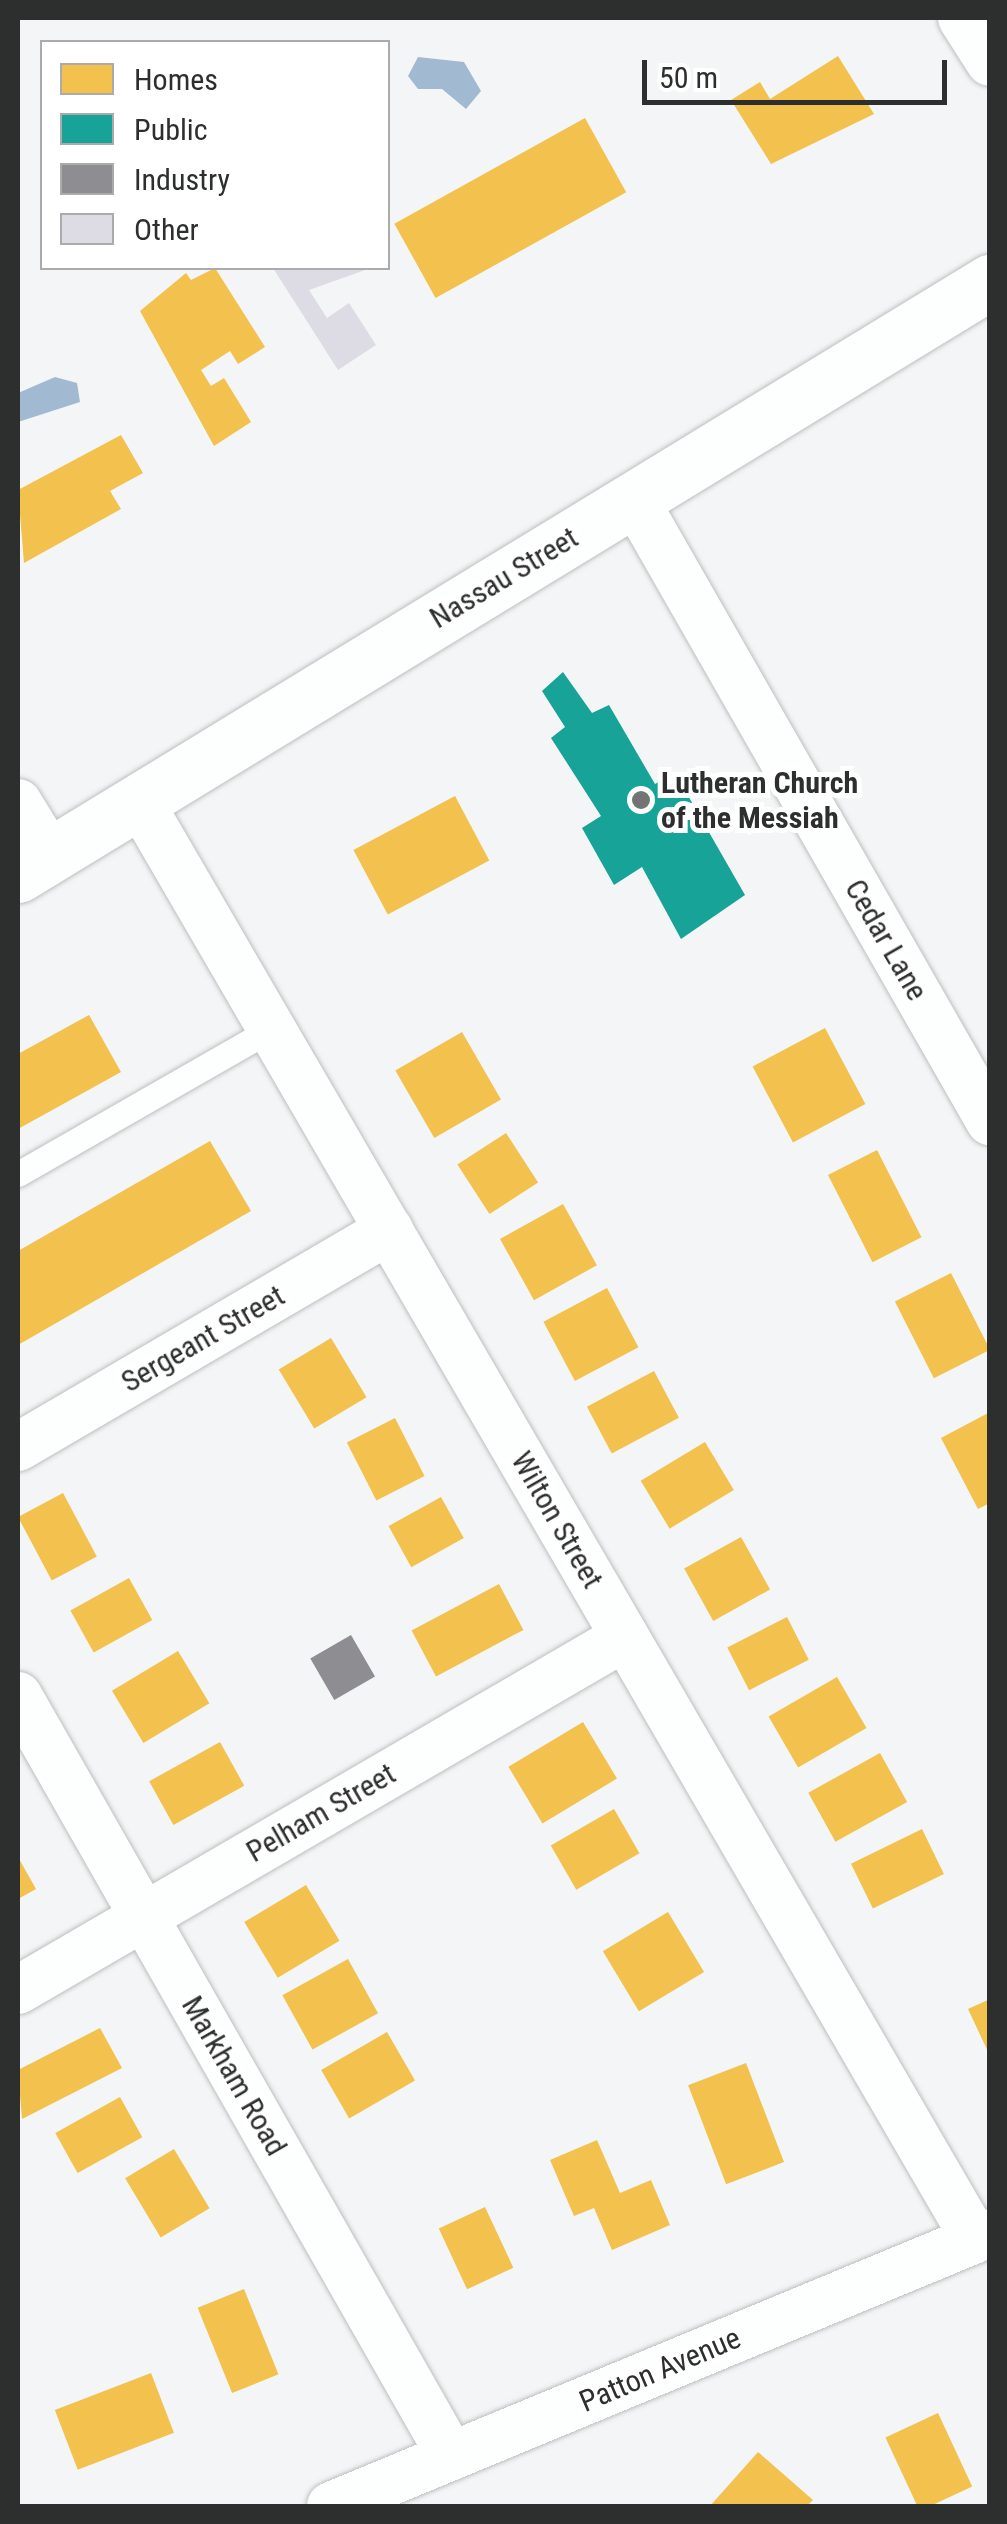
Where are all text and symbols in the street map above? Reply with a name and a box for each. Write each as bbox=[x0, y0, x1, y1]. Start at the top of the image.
legend bbox=[40, 40, 390, 270]
scale bar bbox=[647, 40, 952, 102]
text: 50 m bbox=[659, 60, 718, 95]
text: Homes bbox=[134, 62, 218, 97]
text: Public bbox=[134, 112, 208, 147]
text: Industry bbox=[134, 162, 230, 197]
text: Other bbox=[134, 212, 199, 247]
street label: Nassau Street bbox=[423, 520, 585, 636]
place label: Lutheran Church of the Messiah bbox=[661, 765, 858, 836]
marker: Lutheran Church of the Messiah bbox=[630, 789, 652, 811]
street label: Cedar Lane bbox=[837, 873, 935, 1007]
street label: Sergeant Street bbox=[115, 1278, 291, 1400]
street label: Wilton Street bbox=[503, 1445, 611, 1595]
street label: Pelham Street bbox=[240, 1756, 402, 1870]
street label: Markham Road bbox=[174, 1990, 294, 2162]
street label: Patton Avenue bbox=[574, 2320, 746, 2420]

